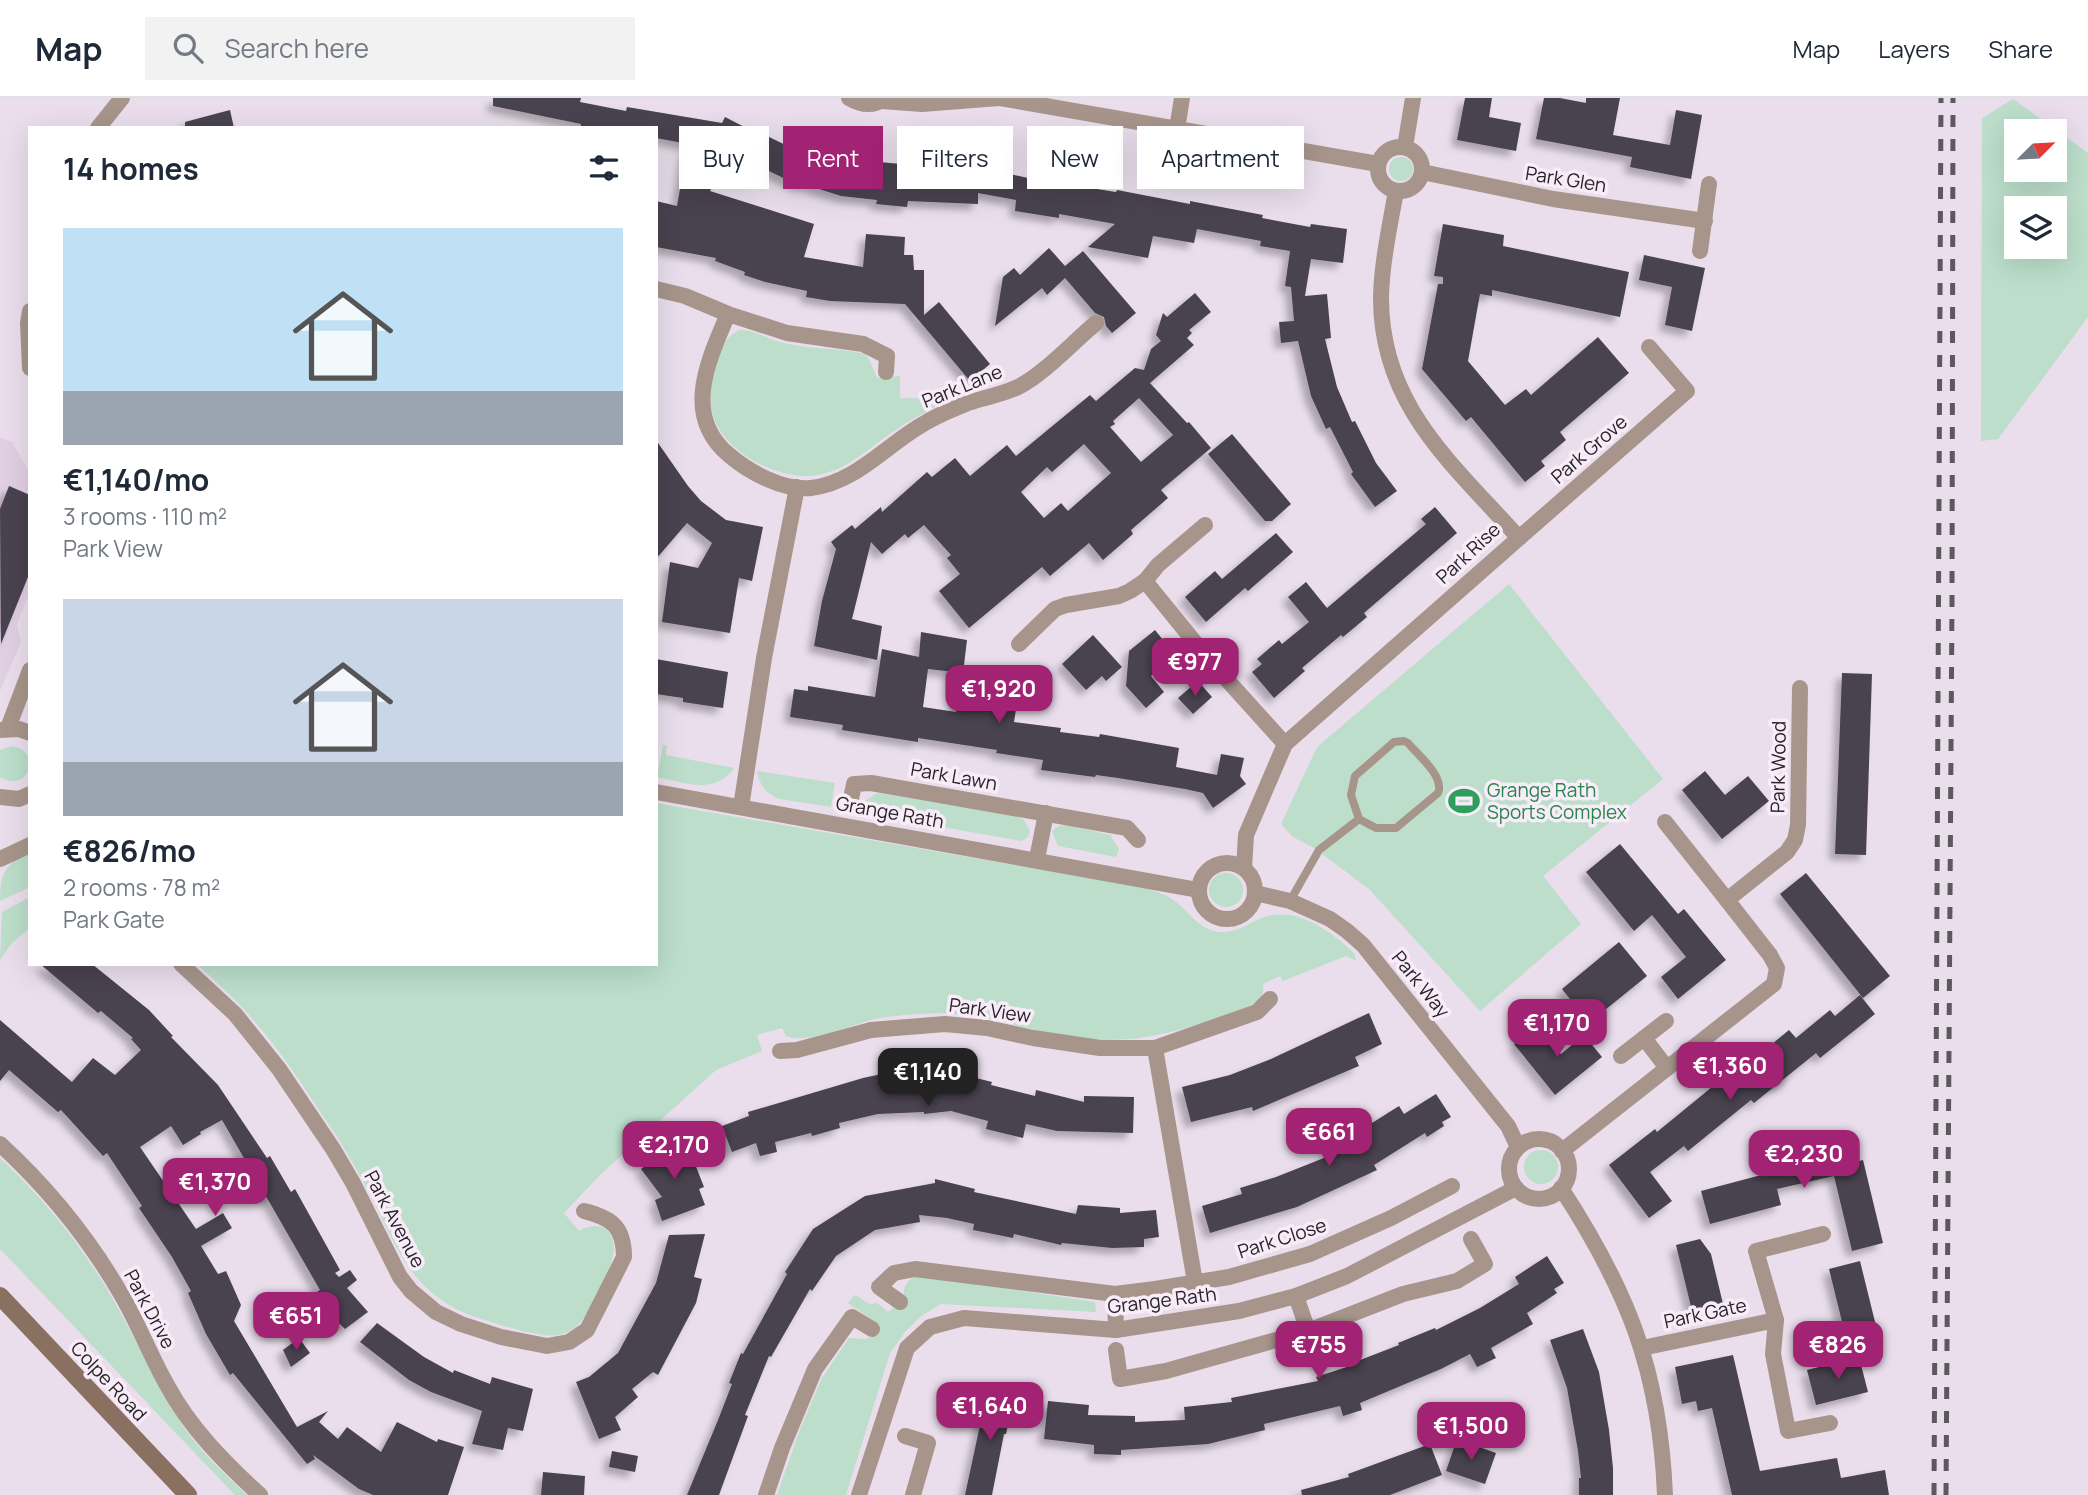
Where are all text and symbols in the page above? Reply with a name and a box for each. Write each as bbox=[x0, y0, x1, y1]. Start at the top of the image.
search box bbox=[145, 17, 635, 80]
text: Map bbox=[35, 26, 103, 71]
icon: search bbox=[169, 29, 207, 67]
text: Search here bbox=[225, 30, 369, 66]
text: Map bbox=[1793, 32, 1840, 65]
text: Layers bbox=[1878, 32, 1950, 65]
text: Share bbox=[1988, 32, 2053, 65]
north arrow bbox=[2004, 119, 2067, 182]
map controls bbox=[2004, 119, 2067, 259]
chip: Buy bbox=[679, 126, 769, 189]
chip: Rent bbox=[783, 126, 883, 189]
chip: Filters bbox=[897, 126, 1013, 189]
chip: New bbox=[1027, 126, 1123, 189]
chip: Apartment bbox=[1137, 126, 1304, 189]
text: 14 homes bbox=[63, 148, 199, 189]
icon: filters bbox=[585, 149, 623, 187]
street label: Park Glen bbox=[1524, 160, 1608, 198]
button: layers bbox=[2004, 196, 2067, 259]
icon: home bbox=[280, 273, 406, 399]
street label: Park Lane bbox=[918, 358, 1006, 414]
street label: Park Grove bbox=[1545, 409, 1633, 489]
text: €1,140/mo bbox=[63, 459, 209, 500]
text: 3 rooms · 110 m² bbox=[63, 500, 227, 532]
street label: Park Rise bbox=[1430, 516, 1506, 590]
text: Park View bbox=[63, 532, 163, 564]
pin: €977 bbox=[1154, 638, 1236, 698]
icon: home bbox=[280, 644, 406, 770]
text: €977 bbox=[1168, 645, 1222, 677]
pin: €1,920 bbox=[942, 666, 1056, 725]
text: €1,920 bbox=[962, 672, 1036, 704]
street label: Park Wood bbox=[1764, 721, 1792, 813]
street label: Park Lawn bbox=[909, 756, 999, 796]
place label: Grange Rath Sports Complex bbox=[1487, 777, 1627, 825]
sports icon: Grange Rath Sports Complex bbox=[1447, 784, 1481, 818]
street label: Grange Rath bbox=[834, 790, 946, 834]
text: €826/mo bbox=[63, 830, 196, 871]
text: 2 rooms · 78 m² bbox=[63, 871, 220, 903]
text: Park Gate bbox=[63, 903, 165, 935]
street label: Park Way bbox=[1386, 945, 1456, 1023]
street label: Park View bbox=[947, 991, 1033, 1029]
pin: €1,170 bbox=[1500, 1000, 1614, 1059]
text: €1,170 bbox=[1524, 1006, 1590, 1038]
pin: €1,360 bbox=[1673, 1042, 1787, 1102]
pin: €1,140 bbox=[871, 1048, 985, 1108]
text: €1,360 bbox=[1693, 1049, 1767, 1081]
text: €1,140 bbox=[894, 1055, 962, 1087]
pin: €661 bbox=[1288, 1108, 1370, 1168]
text: €661 bbox=[1302, 1115, 1356, 1147]
pin: €2,170 bbox=[617, 1122, 731, 1181]
text: €2,170 bbox=[638, 1128, 710, 1160]
pin: €2,230 bbox=[1747, 1130, 1861, 1190]
text: €2,230 bbox=[1765, 1137, 1843, 1169]
pin: €1,370 bbox=[158, 1158, 272, 1218]
text: €1,370 bbox=[179, 1165, 251, 1197]
street label: Park Avenue bbox=[358, 1166, 432, 1272]
street label: Park Close bbox=[1234, 1211, 1330, 1265]
street label: Park Drive bbox=[118, 1265, 182, 1353]
street label: Grange Rath bbox=[1106, 1280, 1218, 1320]
pin: €651 bbox=[255, 1292, 337, 1352]
street label: Park Gate bbox=[1661, 1292, 1749, 1334]
text: €651 bbox=[269, 1299, 323, 1331]
pin: €755 bbox=[1278, 1322, 1360, 1381]
pin: €826 bbox=[1797, 1322, 1879, 1381]
text: €755 bbox=[1292, 1328, 1346, 1360]
text: €826 bbox=[1809, 1328, 1867, 1360]
street label: Colpe Road bbox=[65, 1335, 153, 1427]
pin: €1,640 bbox=[933, 1382, 1047, 1442]
text: €1,640 bbox=[952, 1389, 1028, 1421]
pin: €1,500 bbox=[1414, 1402, 1528, 1462]
text: €1,500 bbox=[1433, 1409, 1509, 1441]

